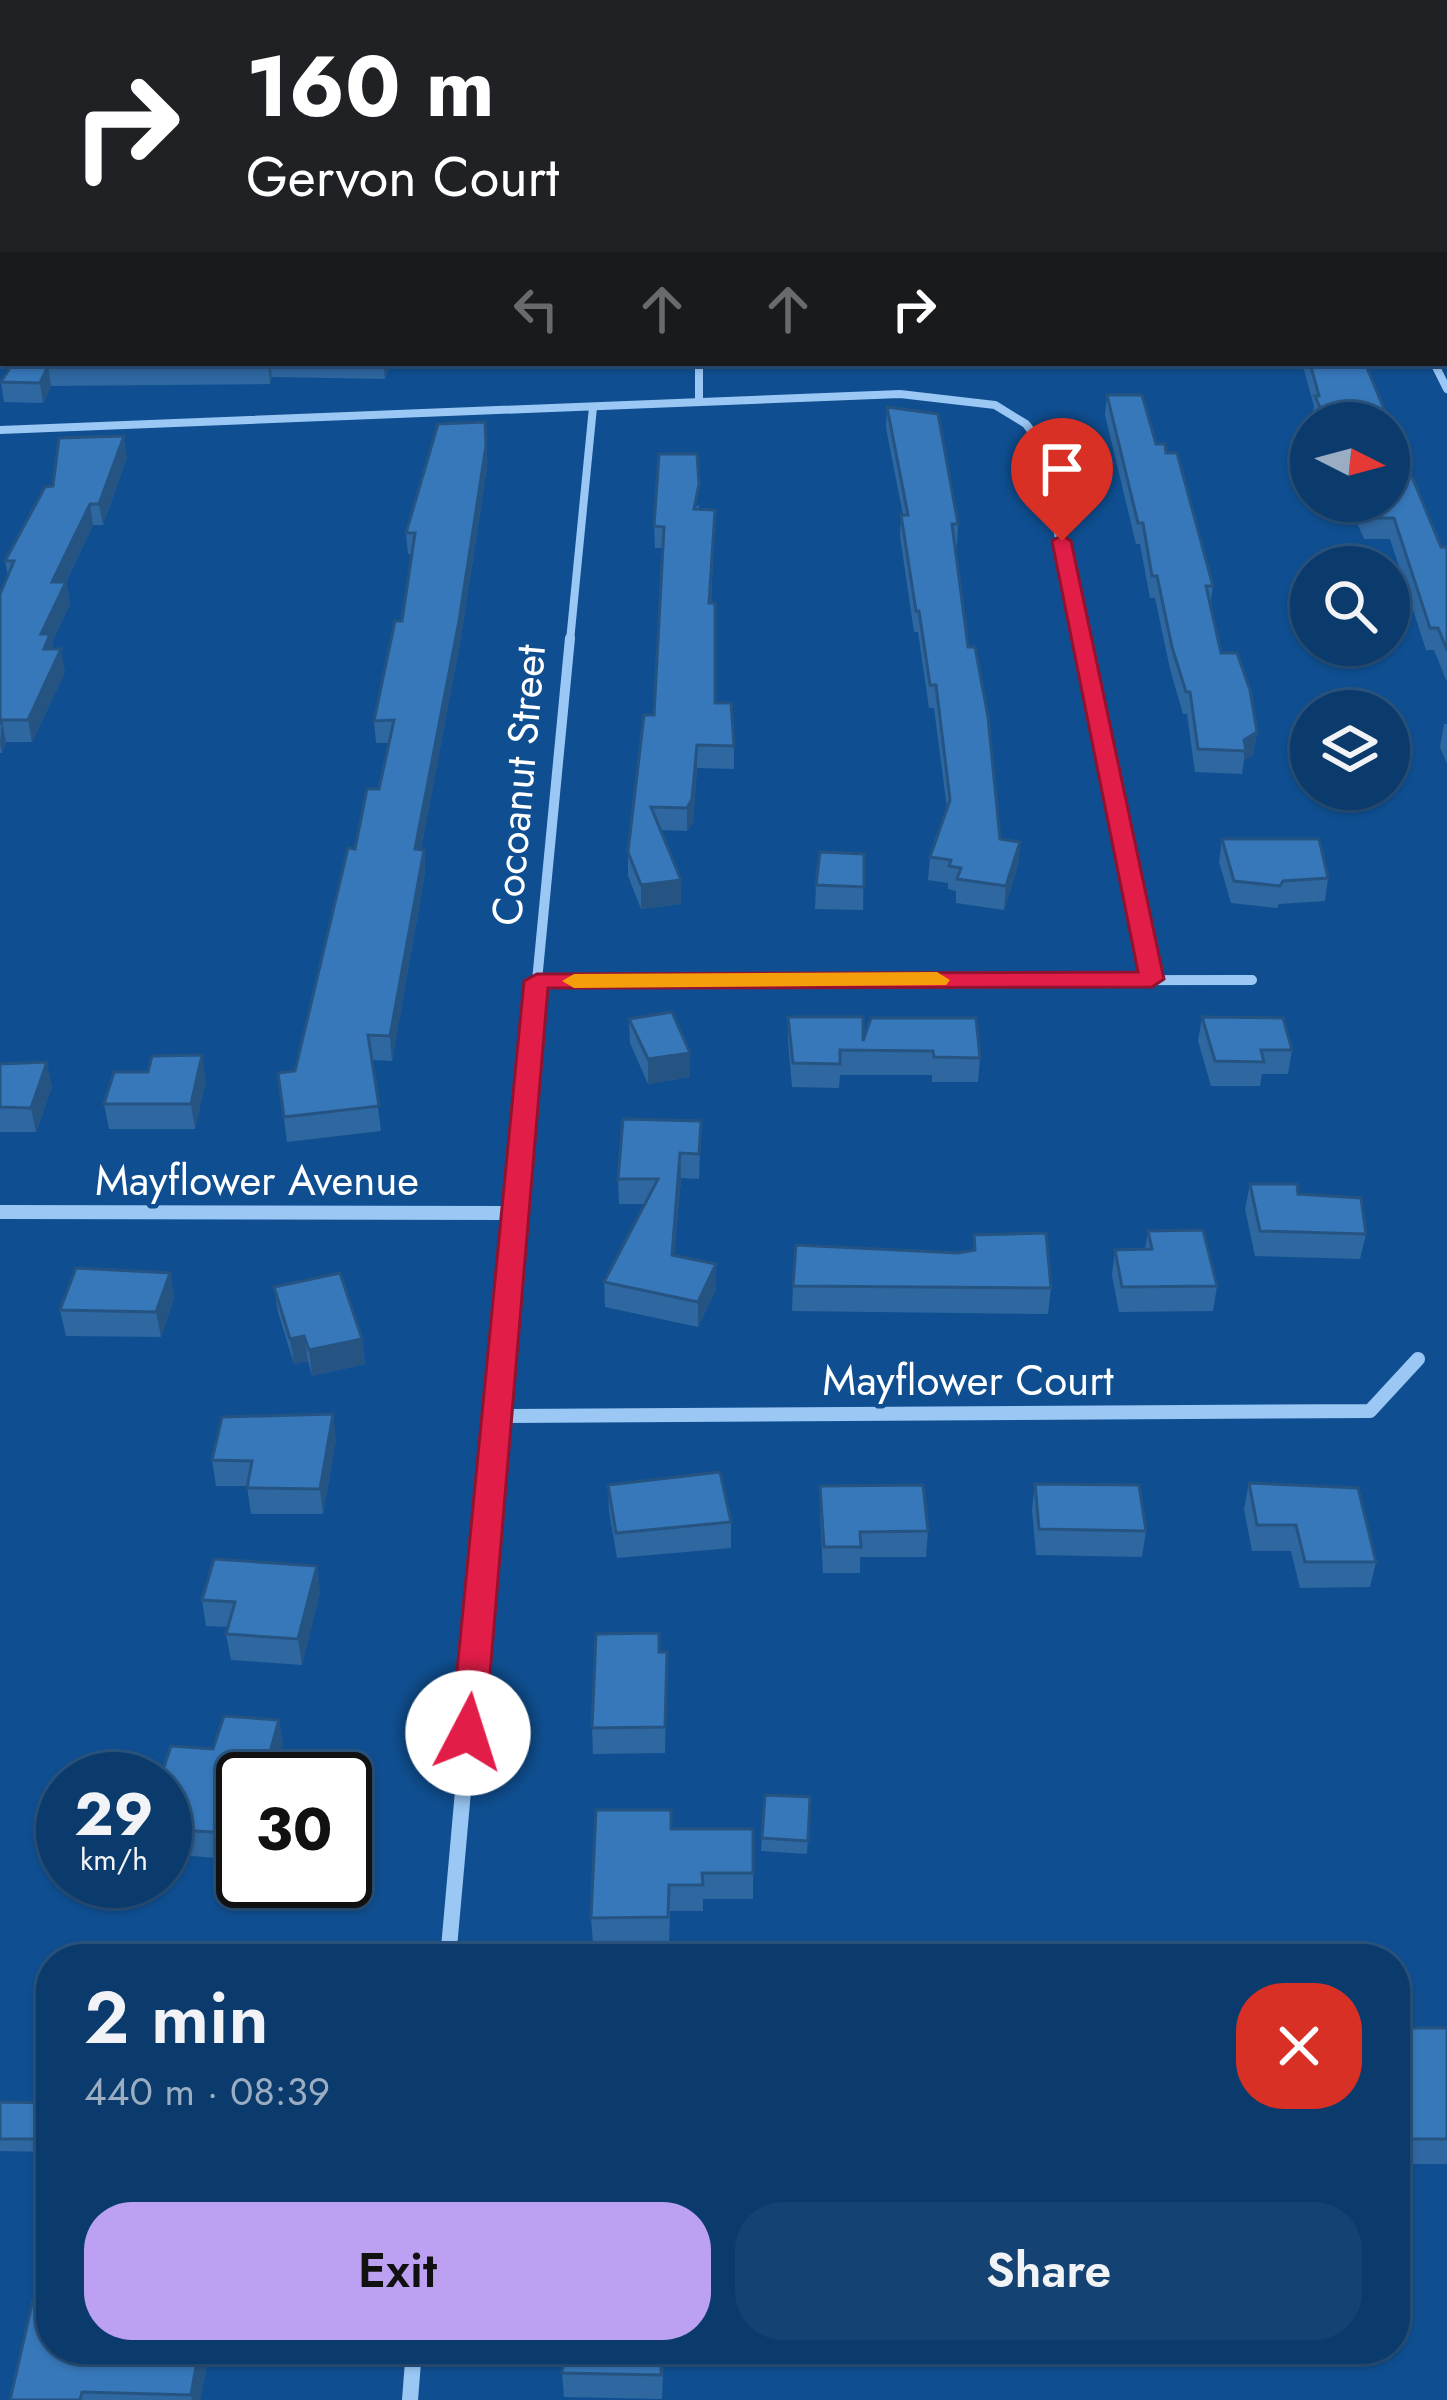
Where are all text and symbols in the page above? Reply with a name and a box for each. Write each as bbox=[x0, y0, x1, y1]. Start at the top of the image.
text: 160 m bbox=[246, 26, 495, 148]
icon: right bbox=[48, 48, 204, 204]
text: Gervon Court bbox=[246, 138, 559, 216]
icon: left bbox=[503, 276, 569, 342]
icon: ahead bbox=[629, 276, 695, 342]
icon: ahead bbox=[755, 276, 821, 342]
icon: right bbox=[881, 276, 947, 342]
north arrow bbox=[1290, 402, 1410, 522]
map controls bbox=[1290, 402, 1410, 810]
pin bbox=[1011, 418, 1113, 541]
icon: arrive bbox=[1029, 436, 1095, 502]
button: search bbox=[1290, 546, 1410, 666]
street label: Cocoanut Street bbox=[476, 642, 561, 928]
button: layers bbox=[1290, 690, 1410, 810]
street label: Mayflower Avenue bbox=[95, 1150, 419, 1211]
street label: Mayflower Court bbox=[822, 1350, 1114, 1411]
position arrow bbox=[405, 1670, 531, 1796]
speed limit sign: 30 bbox=[216, 1752, 372, 1908]
text: 29 bbox=[74, 1771, 154, 1858]
text: km/h bbox=[80, 1838, 148, 1881]
text: 2 min bbox=[84, 1966, 269, 2070]
button: close bbox=[1236, 1983, 1362, 2109]
text: 440 m · 08:39 bbox=[84, 2063, 330, 2120]
button: Exit bbox=[84, 2202, 711, 2340]
button: Share bbox=[735, 2202, 1362, 2340]

